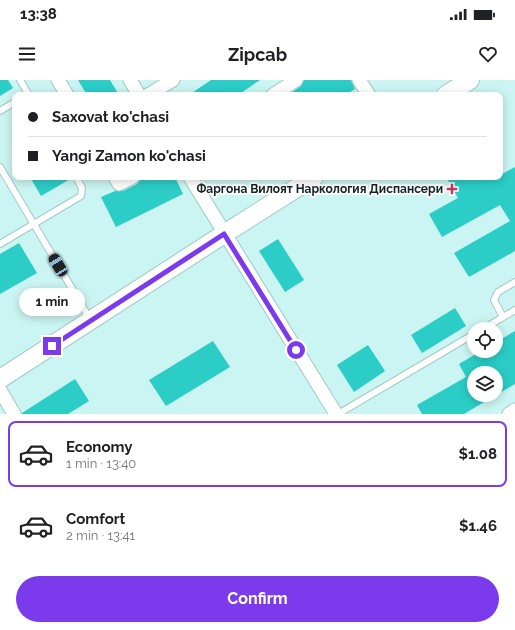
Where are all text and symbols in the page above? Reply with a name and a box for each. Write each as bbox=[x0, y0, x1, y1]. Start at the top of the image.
text: 13:38 bbox=[20, 5, 57, 23]
icon: menu bbox=[16, 43, 38, 65]
icon: heart bbox=[477, 43, 499, 65]
text: Zipcab bbox=[228, 44, 287, 65]
text: Saxovat ko'chasi bbox=[52, 108, 169, 126]
text: Yangi Zamon ko'chasi bbox=[52, 147, 206, 165]
place label: Фаргона Вилоят Наркология Диспансери bbox=[196, 182, 443, 196]
marker: Фаргона Вилоят Наркология Диспансери bbox=[446, 183, 458, 195]
car bbox=[47, 252, 69, 278]
callout: 1 min bbox=[19, 288, 85, 316]
text: 1 min bbox=[36, 294, 68, 309]
map controls bbox=[467, 322, 503, 402]
button: locate bbox=[467, 322, 503, 358]
route end bbox=[43, 337, 61, 355]
route start bbox=[287, 341, 305, 359]
button: layers bbox=[467, 366, 503, 402]
icon: car bbox=[18, 436, 54, 472]
text: Economy bbox=[66, 438, 133, 456]
text: $1.08 bbox=[458, 445, 497, 463]
text: 1 min · 13:40 bbox=[66, 456, 136, 471]
icon: car bbox=[18, 508, 54, 544]
text: Comfort bbox=[66, 510, 125, 528]
text: $1.46 bbox=[459, 517, 497, 535]
text: 2 min · 13:41 bbox=[66, 528, 135, 543]
button: Confirm bbox=[16, 576, 499, 622]

